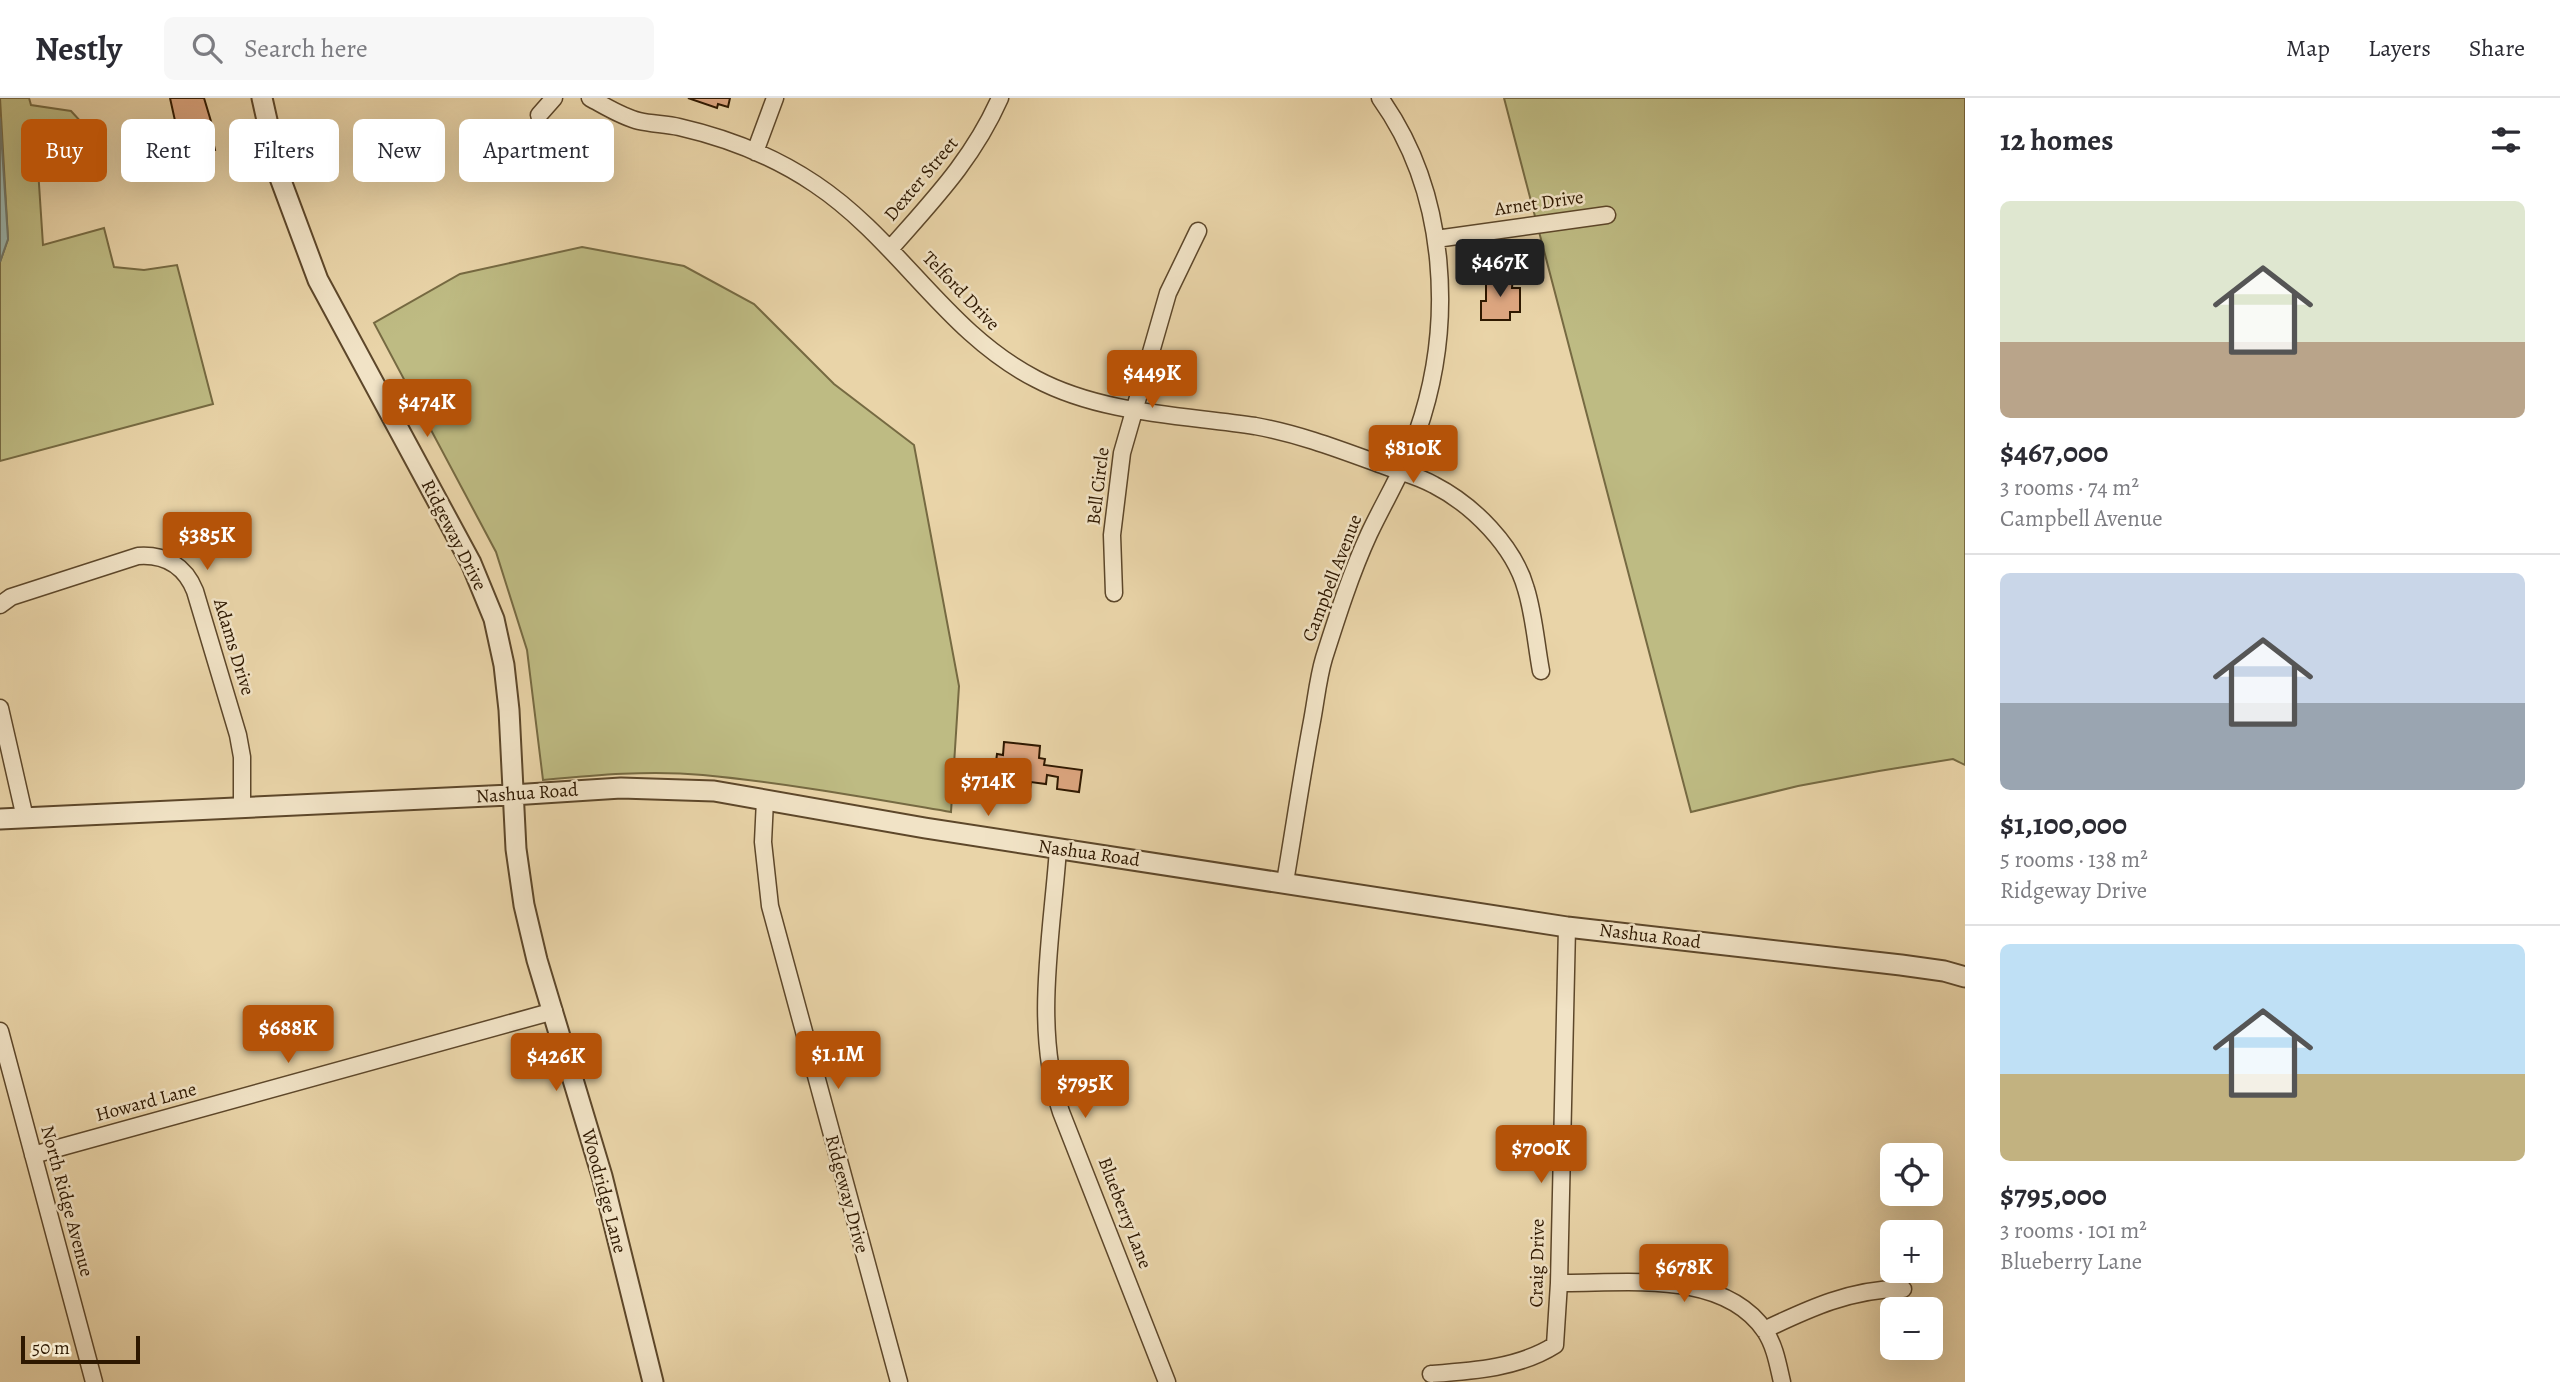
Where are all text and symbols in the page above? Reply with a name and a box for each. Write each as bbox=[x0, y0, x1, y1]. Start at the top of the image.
search box bbox=[164, 17, 654, 80]
text: Nestly bbox=[35, 26, 122, 71]
icon: search bbox=[188, 29, 226, 67]
text: Search here bbox=[244, 31, 368, 66]
text: Map bbox=[2286, 32, 2330, 64]
text: Layers bbox=[2368, 32, 2431, 64]
text: Share bbox=[2469, 32, 2525, 64]
chip: Buy bbox=[21, 119, 107, 182]
chip: Rent bbox=[121, 119, 215, 182]
chip: Filters bbox=[229, 119, 339, 182]
chip: New bbox=[353, 119, 445, 182]
chip: Apartment bbox=[459, 119, 614, 182]
text: 12 homes bbox=[2000, 120, 2113, 160]
icon: filters bbox=[2487, 121, 2525, 159]
street label: Dexter Street bbox=[878, 131, 964, 227]
street label: Arnet Drive bbox=[1492, 184, 1585, 222]
pin: $467K bbox=[1451, 240, 1549, 299]
street label: Telford Drive bbox=[916, 245, 1006, 337]
text: $467K bbox=[1471, 246, 1529, 277]
icon: home bbox=[2200, 247, 2326, 373]
pin: $449K bbox=[1103, 350, 1201, 410]
text: $449K bbox=[1123, 357, 1181, 388]
pin: $474K bbox=[378, 380, 476, 439]
text: $474K bbox=[398, 386, 456, 417]
pin: $810K bbox=[1364, 426, 1462, 485]
text: $810K bbox=[1385, 432, 1441, 463]
text: $467,000 bbox=[2000, 432, 2108, 472]
street label: Bell Circle bbox=[1080, 446, 1116, 526]
text: 3 rooms · 74 m² bbox=[2000, 472, 2139, 503]
street label: Ridgeway Drive bbox=[415, 475, 493, 595]
text: Campbell Avenue bbox=[2000, 503, 2163, 534]
street label: Campbell Avenue bbox=[1296, 511, 1368, 645]
pin: $385K bbox=[158, 512, 256, 572]
text: $385K bbox=[179, 519, 235, 550]
street label: Adams Drive bbox=[207, 595, 261, 698]
icon: home bbox=[2200, 619, 2326, 745]
pin: $714K bbox=[939, 758, 1037, 818]
text: $714K bbox=[961, 765, 1015, 796]
street label: Nashua Road bbox=[475, 776, 580, 810]
text: $1,100,000 bbox=[2000, 804, 2127, 844]
street label: Nashua Road bbox=[1037, 833, 1142, 873]
text: 5 rooms · 138 m² bbox=[2000, 844, 2148, 875]
text: Ridgeway Drive bbox=[2000, 875, 2147, 906]
street label: Nashua Road bbox=[1598, 917, 1703, 955]
icon: home bbox=[2200, 990, 2326, 1116]
pin: $688K bbox=[239, 1006, 337, 1065]
text: $688K bbox=[259, 1012, 317, 1043]
pin: $1.1M bbox=[789, 1032, 887, 1091]
pin: $426K bbox=[507, 1034, 605, 1093]
text: $1.1M bbox=[812, 1038, 864, 1069]
text: $426K bbox=[527, 1040, 585, 1071]
pin: $795K bbox=[1036, 1060, 1134, 1120]
text: $795K bbox=[1057, 1067, 1113, 1098]
street label: Howard Lane bbox=[93, 1076, 199, 1128]
street label: North Ridge Avenue bbox=[34, 1123, 100, 1279]
street label: Woodridge Lane bbox=[575, 1125, 633, 1256]
pin: $700K bbox=[1492, 1126, 1590, 1185]
street label: Ridgeway Drive bbox=[819, 1132, 875, 1256]
text: $700K bbox=[1512, 1132, 1570, 1163]
map controls bbox=[1880, 1143, 1943, 1360]
button: locate bbox=[1880, 1143, 1943, 1206]
street label: Blueberry Lane bbox=[1092, 1154, 1158, 1272]
text: $795,000 bbox=[2000, 1175, 2107, 1215]
text: 3 rooms · 101 m² bbox=[2000, 1215, 2147, 1246]
street label: Craig Drive bbox=[1523, 1218, 1551, 1308]
button: + bbox=[1880, 1220, 1943, 1283]
pin: $678K bbox=[1635, 1244, 1733, 1304]
text: Blueberry Lane bbox=[2000, 1246, 2142, 1277]
text: $678K bbox=[1655, 1251, 1713, 1282]
button: − bbox=[1880, 1297, 1943, 1360]
scale bar bbox=[21, 1333, 140, 1365]
text: 50 m bbox=[32, 1335, 70, 1361]

